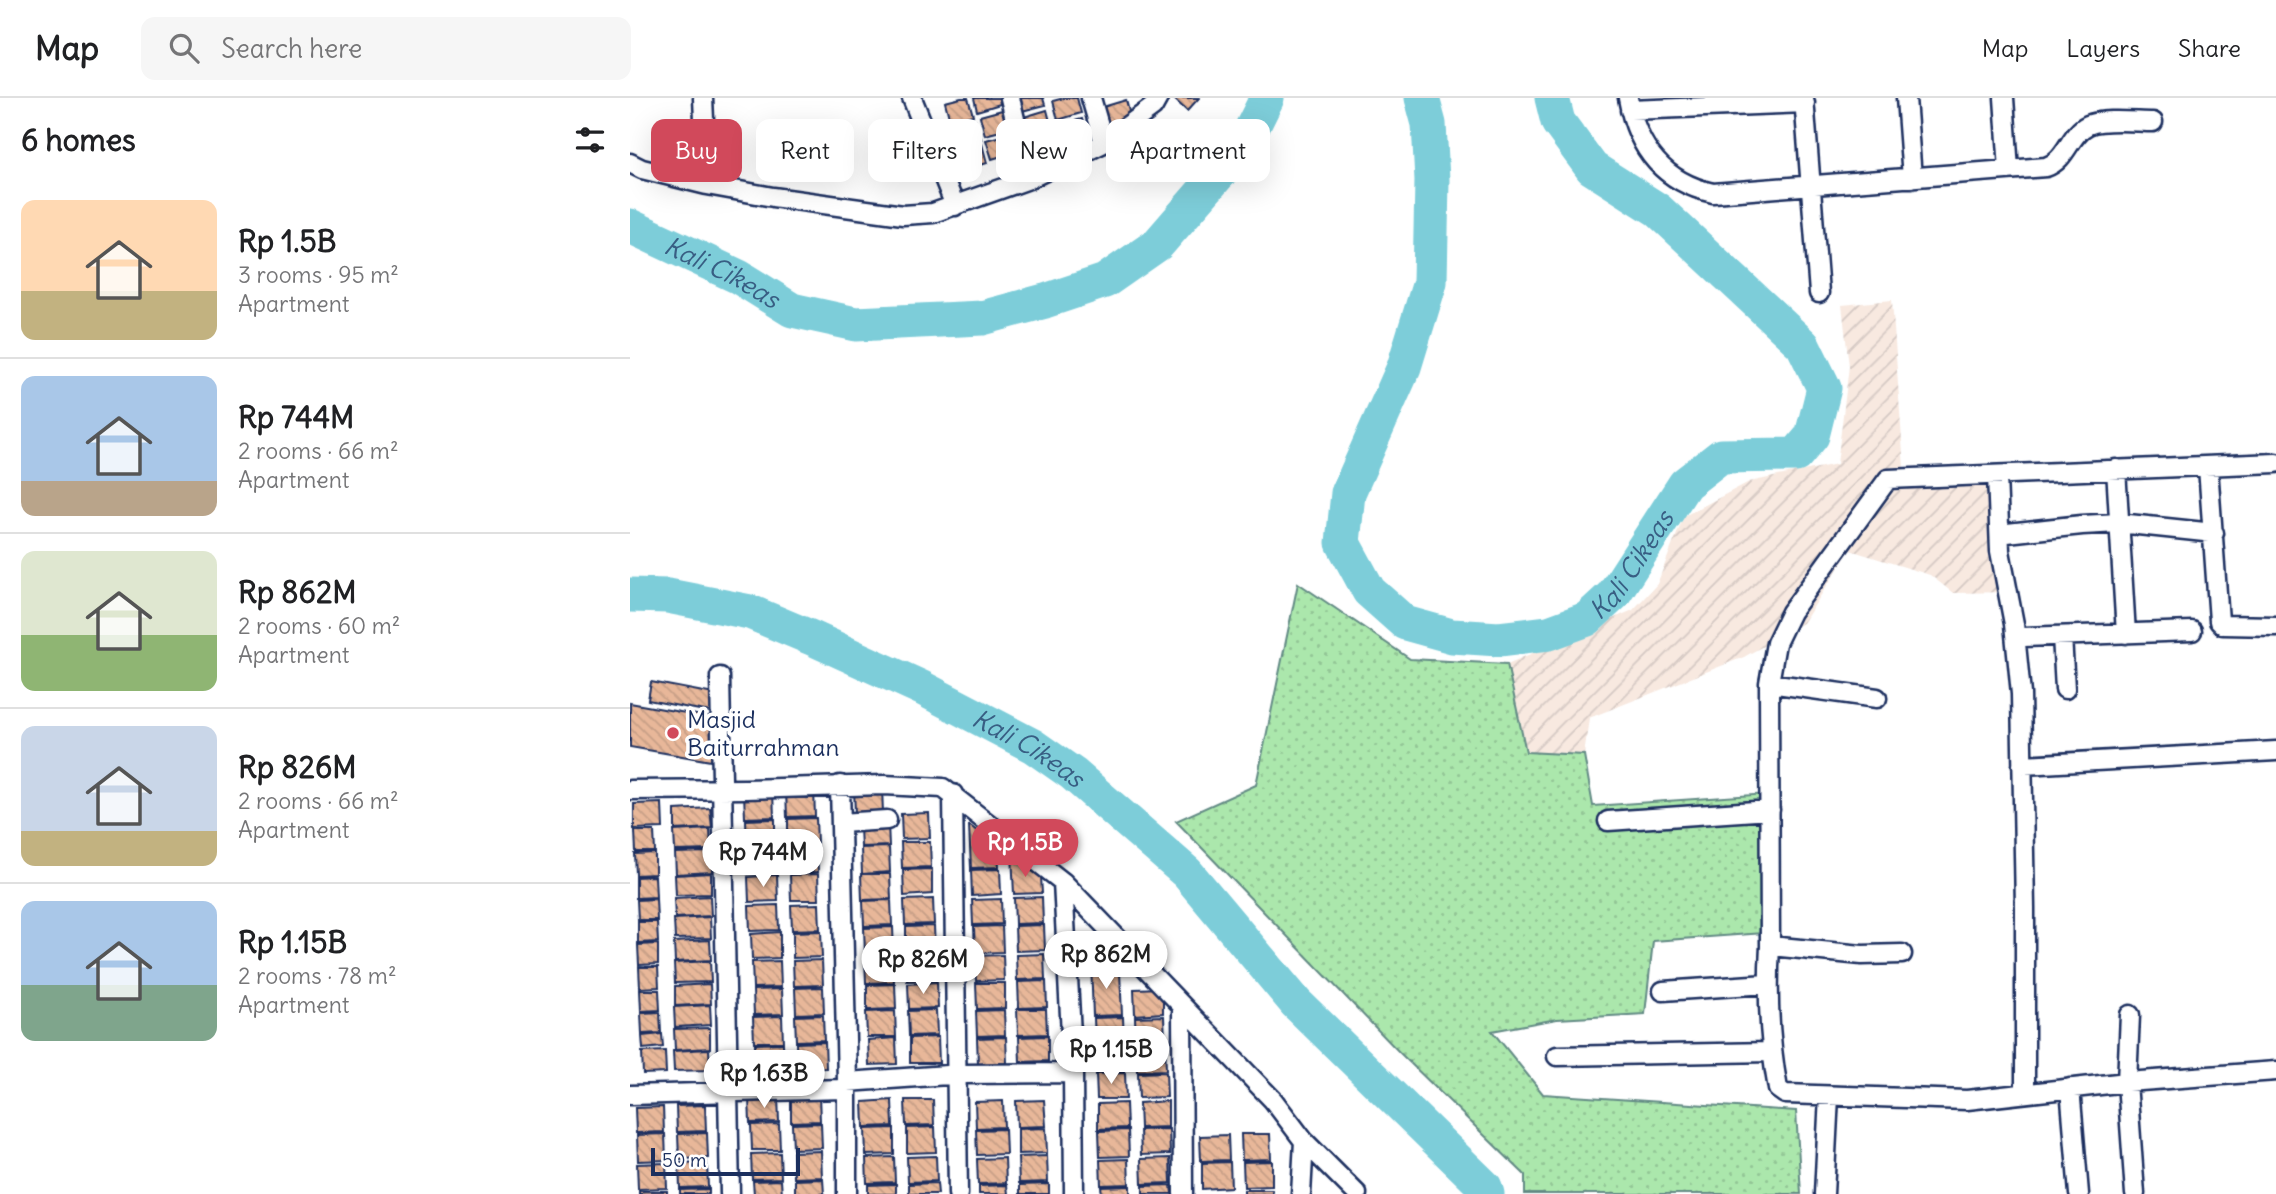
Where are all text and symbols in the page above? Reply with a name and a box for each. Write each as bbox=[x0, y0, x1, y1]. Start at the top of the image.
search box bbox=[141, 17, 631, 80]
text: Map bbox=[35, 27, 99, 69]
icon: search bbox=[165, 29, 203, 67]
text: Search here bbox=[221, 32, 362, 65]
text: Map bbox=[1982, 33, 2028, 63]
text: Layers bbox=[2066, 33, 2140, 63]
text: Share bbox=[2178, 33, 2241, 63]
chip: Buy bbox=[651, 119, 742, 182]
chip: Rent bbox=[756, 119, 854, 182]
chip: Filters bbox=[868, 119, 982, 182]
chip: New bbox=[996, 119, 1092, 182]
chip: Apartment bbox=[1106, 119, 1270, 182]
text: 6 homes bbox=[21, 121, 136, 159]
icon: filters bbox=[571, 121, 609, 159]
text: Rp 1.5B bbox=[238, 222, 336, 260]
icon: home bbox=[77, 228, 161, 312]
water label: Kali Cikeas bbox=[660, 228, 788, 316]
text: 3 rooms · 95 m² bbox=[238, 260, 399, 289]
text: Apartment bbox=[238, 289, 350, 318]
text: Rp 744M bbox=[238, 398, 354, 436]
icon: home bbox=[77, 404, 161, 488]
text: 2 rooms · 66 m² bbox=[238, 436, 399, 465]
text: Apartment bbox=[238, 465, 350, 494]
water label: Kali Cikeas bbox=[1582, 502, 1681, 626]
text: Rp 862M bbox=[238, 573, 357, 611]
icon: home bbox=[77, 579, 161, 663]
text: 2 rooms · 60 m² bbox=[238, 611, 400, 640]
text: Apartment bbox=[238, 640, 350, 669]
water label: Kali Cikeas bbox=[967, 701, 1094, 795]
place label: Masjid Baiturrahman bbox=[687, 704, 840, 762]
marker: Masjid Baiturrahman bbox=[665, 725, 681, 741]
text: Rp 826M bbox=[238, 748, 357, 786]
icon: home bbox=[77, 754, 161, 838]
text: 2 rooms · 66 m² bbox=[238, 786, 399, 815]
text: Apartment bbox=[238, 815, 350, 844]
pin: Rp 1.5B bbox=[960, 820, 1090, 879]
text: Rp 1.5B bbox=[987, 827, 1063, 856]
pin: Rp 744M bbox=[698, 830, 828, 889]
text: Rp 744M bbox=[718, 837, 808, 866]
text: Rp 1.15B bbox=[238, 923, 347, 961]
icon: home bbox=[77, 929, 161, 1013]
pin: Rp 862M bbox=[1041, 932, 1171, 991]
pin: Rp 826M bbox=[858, 936, 988, 996]
text: Rp 862M bbox=[1060, 939, 1152, 968]
text: Rp 826M bbox=[877, 944, 969, 973]
text: 2 rooms · 78 m² bbox=[238, 961, 397, 990]
text: Apartment bbox=[238, 990, 350, 1019]
pin: Rp 1.15B bbox=[1039, 1026, 1183, 1086]
text: Rp 1.15B bbox=[1069, 1034, 1153, 1063]
pin: Rp 1.63B bbox=[692, 1051, 836, 1110]
text: Rp 1.63B bbox=[720, 1058, 808, 1087]
scale bar bbox=[651, 1145, 800, 1177]
text: 50 m bbox=[662, 1148, 707, 1172]

